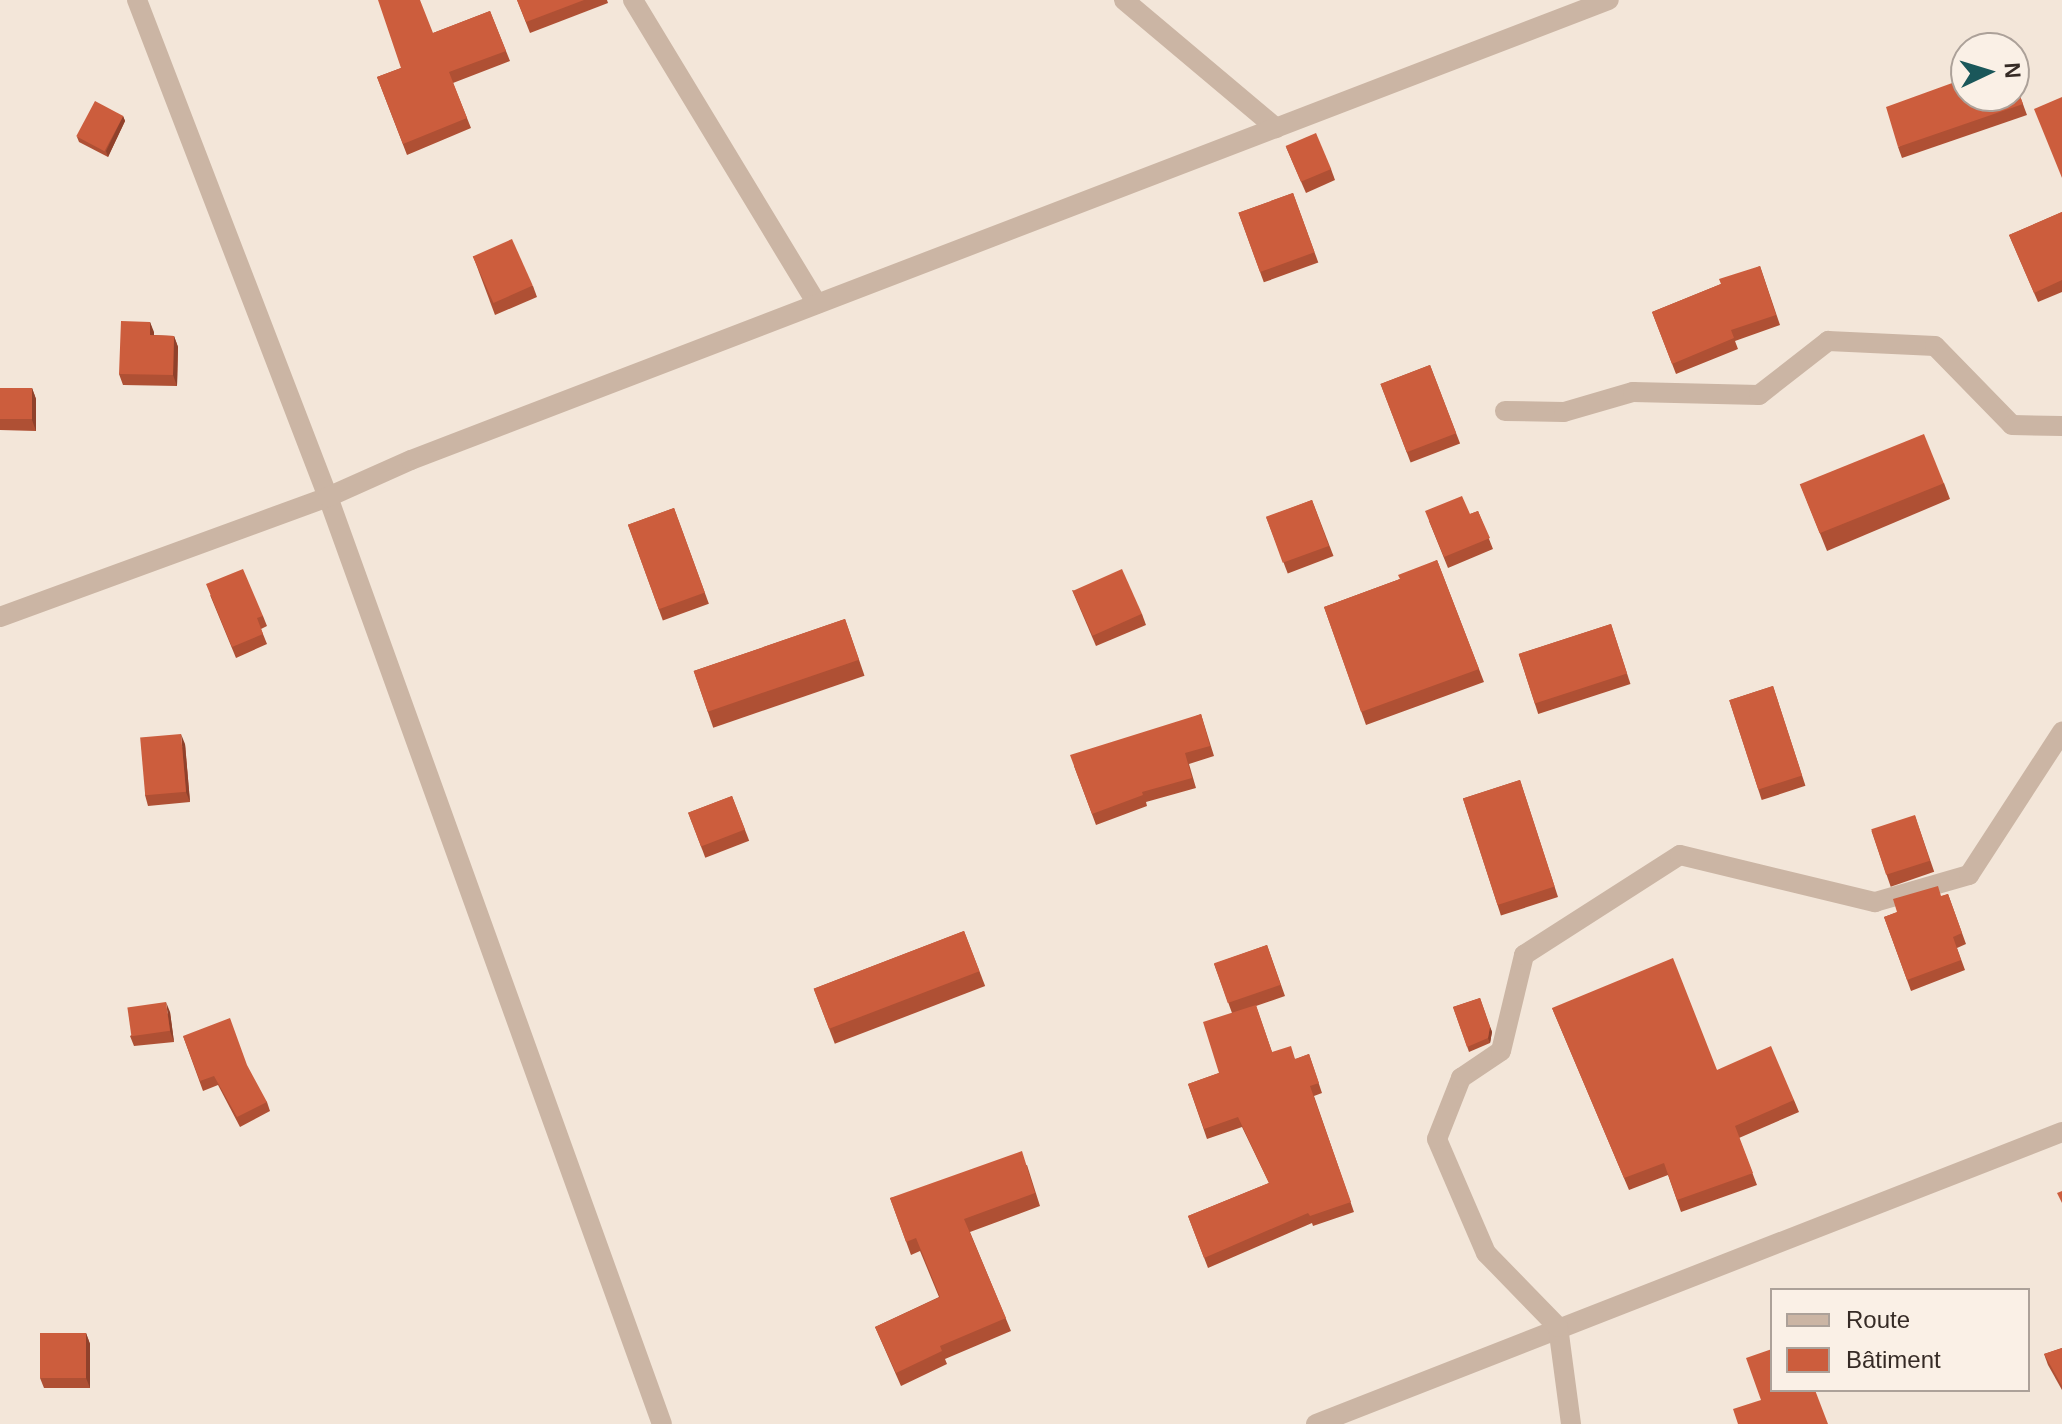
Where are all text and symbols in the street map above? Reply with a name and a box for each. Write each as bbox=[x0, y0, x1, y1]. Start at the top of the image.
north arrow bbox=[1950, 32, 2030, 112]
text: N bbox=[1999, 62, 2025, 79]
legend bbox=[1770, 1288, 2030, 1392]
text: Route bbox=[1846, 1306, 1910, 1333]
text: Bâtiment bbox=[1846, 1346, 1941, 1373]

